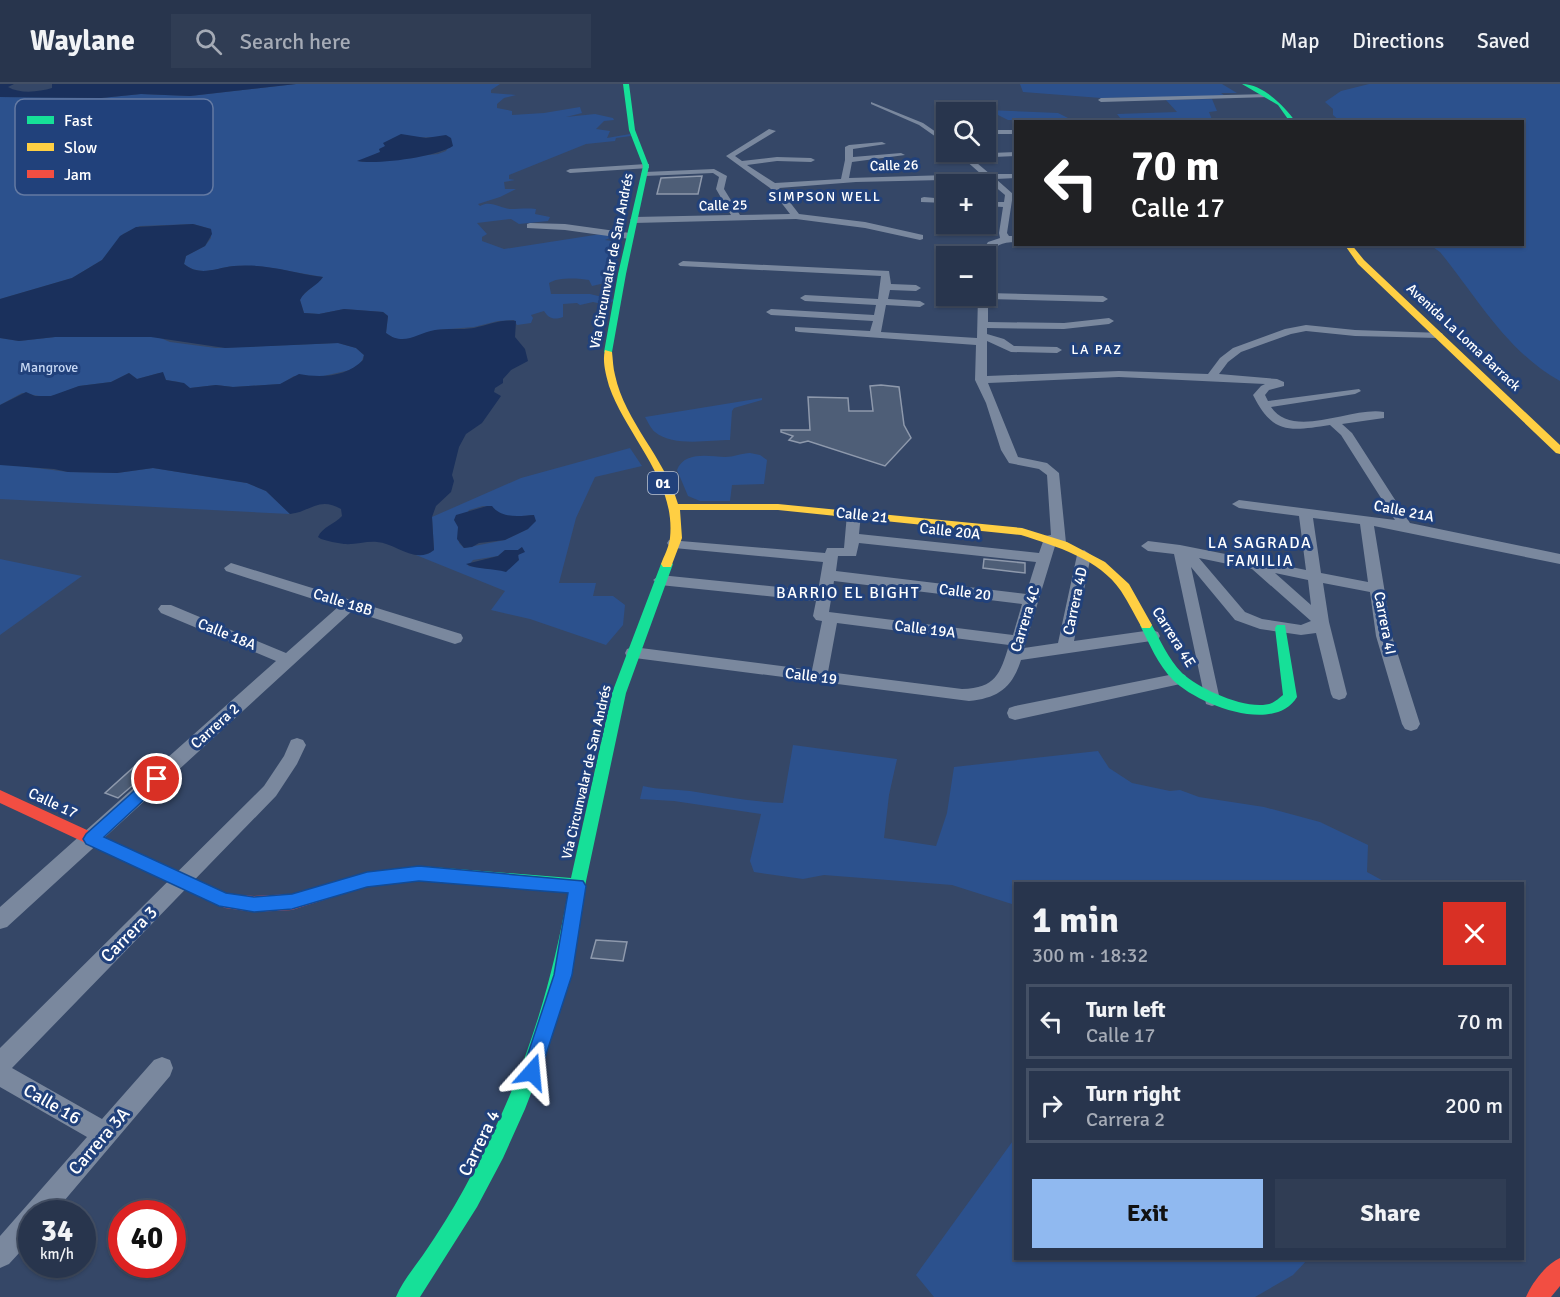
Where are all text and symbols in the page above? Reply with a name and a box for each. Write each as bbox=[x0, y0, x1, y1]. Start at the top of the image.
search box bbox=[171, 14, 591, 68]
text: Waylane bbox=[30, 24, 135, 58]
icon: search bbox=[192, 25, 225, 58]
text: Search here bbox=[240, 28, 351, 55]
text: Map bbox=[1281, 28, 1319, 54]
text: Directions bbox=[1352, 28, 1444, 54]
text: Saved bbox=[1477, 28, 1530, 54]
legend bbox=[15, 99, 213, 195]
map controls bbox=[936, 102, 996, 306]
button: search bbox=[936, 102, 996, 162]
text: Fast bbox=[64, 111, 93, 131]
text: Slow bbox=[64, 138, 98, 158]
text: 70 m bbox=[1131, 141, 1220, 192]
icon: left bbox=[1032, 144, 1110, 222]
street label: Calle 26 bbox=[869, 156, 919, 175]
text: Jam bbox=[64, 165, 92, 185]
street label: Vía Circunvalar de San Andrés bbox=[586, 172, 637, 350]
button: + bbox=[936, 174, 996, 234]
district label: SIMPSON WELL bbox=[769, 188, 881, 205]
text: Calle 17 bbox=[1131, 192, 1225, 225]
street label: Calle 25 bbox=[698, 196, 748, 215]
button: − bbox=[936, 246, 996, 306]
street label: Avenida La Loma Barrack bbox=[1403, 280, 1524, 395]
district label: LA PAZ bbox=[1071, 341, 1123, 358]
park label: Mangrove bbox=[20, 359, 78, 376]
road number: 01 bbox=[648, 472, 678, 494]
street label: Calle 21A bbox=[1372, 496, 1436, 526]
street label: Calle 21 bbox=[835, 503, 889, 527]
street label: Calle 20A bbox=[919, 519, 981, 543]
district label: LA SAGRADA FAMILIA bbox=[1208, 533, 1312, 571]
street label: Carrera 4D bbox=[1059, 565, 1091, 637]
street label: Calle 20 bbox=[938, 580, 992, 604]
district label: BARRIO EL BIGHT bbox=[776, 583, 920, 603]
street label: Calle 18B bbox=[311, 584, 375, 620]
street label: Carrera 4C bbox=[1006, 584, 1044, 654]
street label: Carrera 4I bbox=[1370, 590, 1400, 656]
street label: Carrera 4E bbox=[1148, 604, 1200, 670]
street label: Calle 18A bbox=[195, 614, 259, 654]
street label: Calle 19A bbox=[894, 616, 956, 642]
street label: Calle 19 bbox=[784, 664, 838, 688]
street label: Vía Circunvalar de San Andrés bbox=[558, 683, 615, 861]
street label: Carrera 2 bbox=[187, 699, 243, 753]
pin bbox=[131, 753, 182, 804]
icon: arrive bbox=[140, 762, 173, 795]
street label: Calle 17 bbox=[26, 784, 80, 822]
text: 1 min bbox=[1032, 898, 1119, 943]
street label: Carrera 3 bbox=[96, 901, 162, 967]
button: close bbox=[1443, 902, 1506, 965]
text: 300 m · 18:32 bbox=[1032, 943, 1148, 968]
text: Turn left bbox=[1086, 996, 1166, 1023]
icon: left bbox=[1035, 1005, 1068, 1038]
text: 70 m bbox=[1457, 1008, 1503, 1035]
text: Calle 17 bbox=[1086, 1023, 1155, 1048]
position arrow bbox=[500, 1040, 564, 1104]
street label: Calle 16 bbox=[19, 1079, 85, 1129]
text: Turn right bbox=[1086, 1080, 1181, 1107]
icon: right bbox=[1035, 1089, 1068, 1122]
text: 200 m bbox=[1445, 1092, 1503, 1119]
street label: Carrera 3A bbox=[64, 1103, 134, 1179]
street label: Carrera 4 bbox=[454, 1106, 505, 1180]
text: Carrera 2 bbox=[1086, 1107, 1165, 1132]
button: Exit bbox=[1032, 1179, 1263, 1248]
button: Share bbox=[1275, 1179, 1506, 1248]
speed limit sign: 40 bbox=[108, 1200, 186, 1278]
text: 34 bbox=[41, 1213, 73, 1250]
text: km/h bbox=[40, 1245, 74, 1263]

